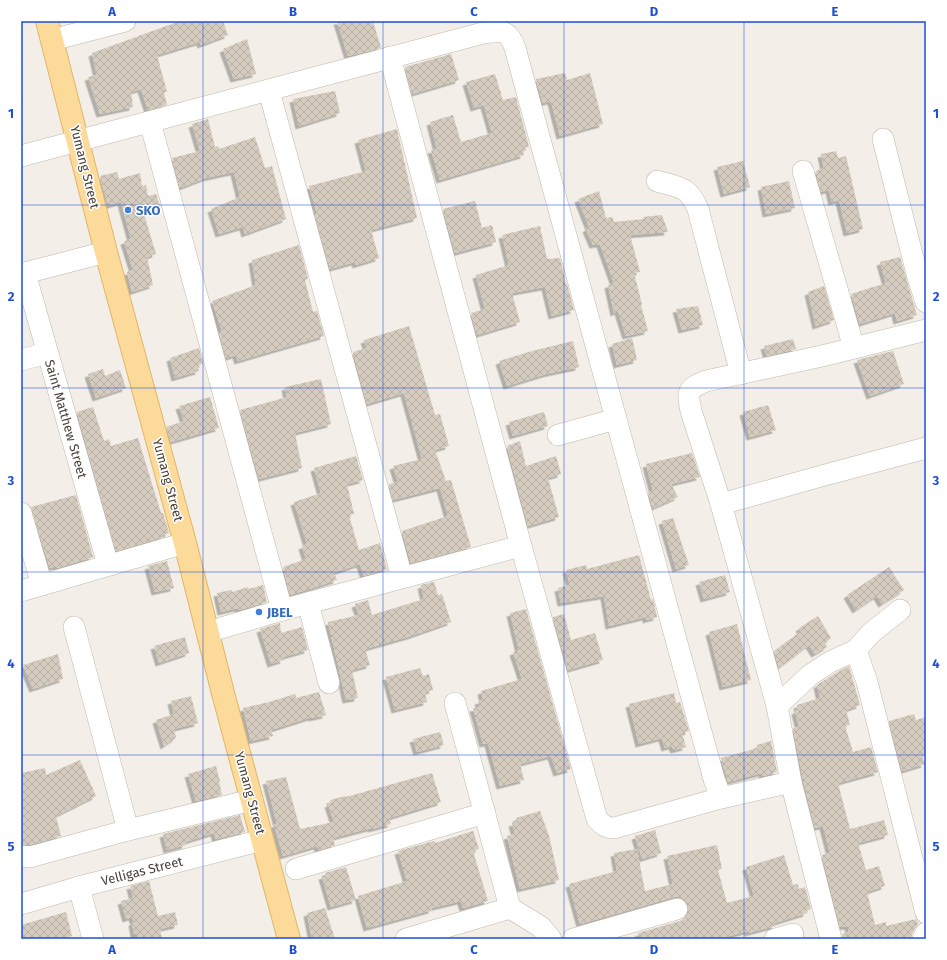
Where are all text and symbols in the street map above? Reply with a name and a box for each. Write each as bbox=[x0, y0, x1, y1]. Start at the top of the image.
text: A bbox=[107, 4, 116, 19]
text: B bbox=[289, 4, 297, 19]
text: C bbox=[470, 4, 478, 19]
text: D bbox=[650, 4, 659, 19]
text: E bbox=[832, 4, 839, 19]
text: 1 bbox=[8, 106, 14, 121]
text: 1 bbox=[933, 106, 939, 121]
street label: Yumang Street bbox=[67, 124, 103, 211]
place label: SKO bbox=[136, 203, 160, 218]
marker: SKO bbox=[123, 205, 133, 215]
text: 2 bbox=[8, 289, 15, 304]
text: 2 bbox=[933, 289, 940, 304]
street label: Saint Matthew Street bbox=[42, 358, 90, 480]
street label: Yumang Street bbox=[150, 437, 186, 523]
text: 3 bbox=[7, 473, 15, 488]
text: 3 bbox=[932, 473, 940, 488]
place label: JBEL bbox=[266, 605, 293, 620]
marker: JBEL bbox=[254, 607, 264, 617]
text: 4 bbox=[7, 656, 15, 671]
text: 4 bbox=[932, 656, 940, 671]
street label: Yumang Street bbox=[232, 750, 268, 836]
text: 5 bbox=[8, 839, 15, 854]
text: 5 bbox=[933, 839, 940, 854]
street label: Velligas Street bbox=[100, 854, 185, 888]
text: A bbox=[107, 942, 116, 957]
text: B bbox=[289, 942, 297, 957]
text: C bbox=[470, 942, 478, 957]
text: D bbox=[650, 942, 659, 957]
text: E bbox=[832, 942, 839, 957]

